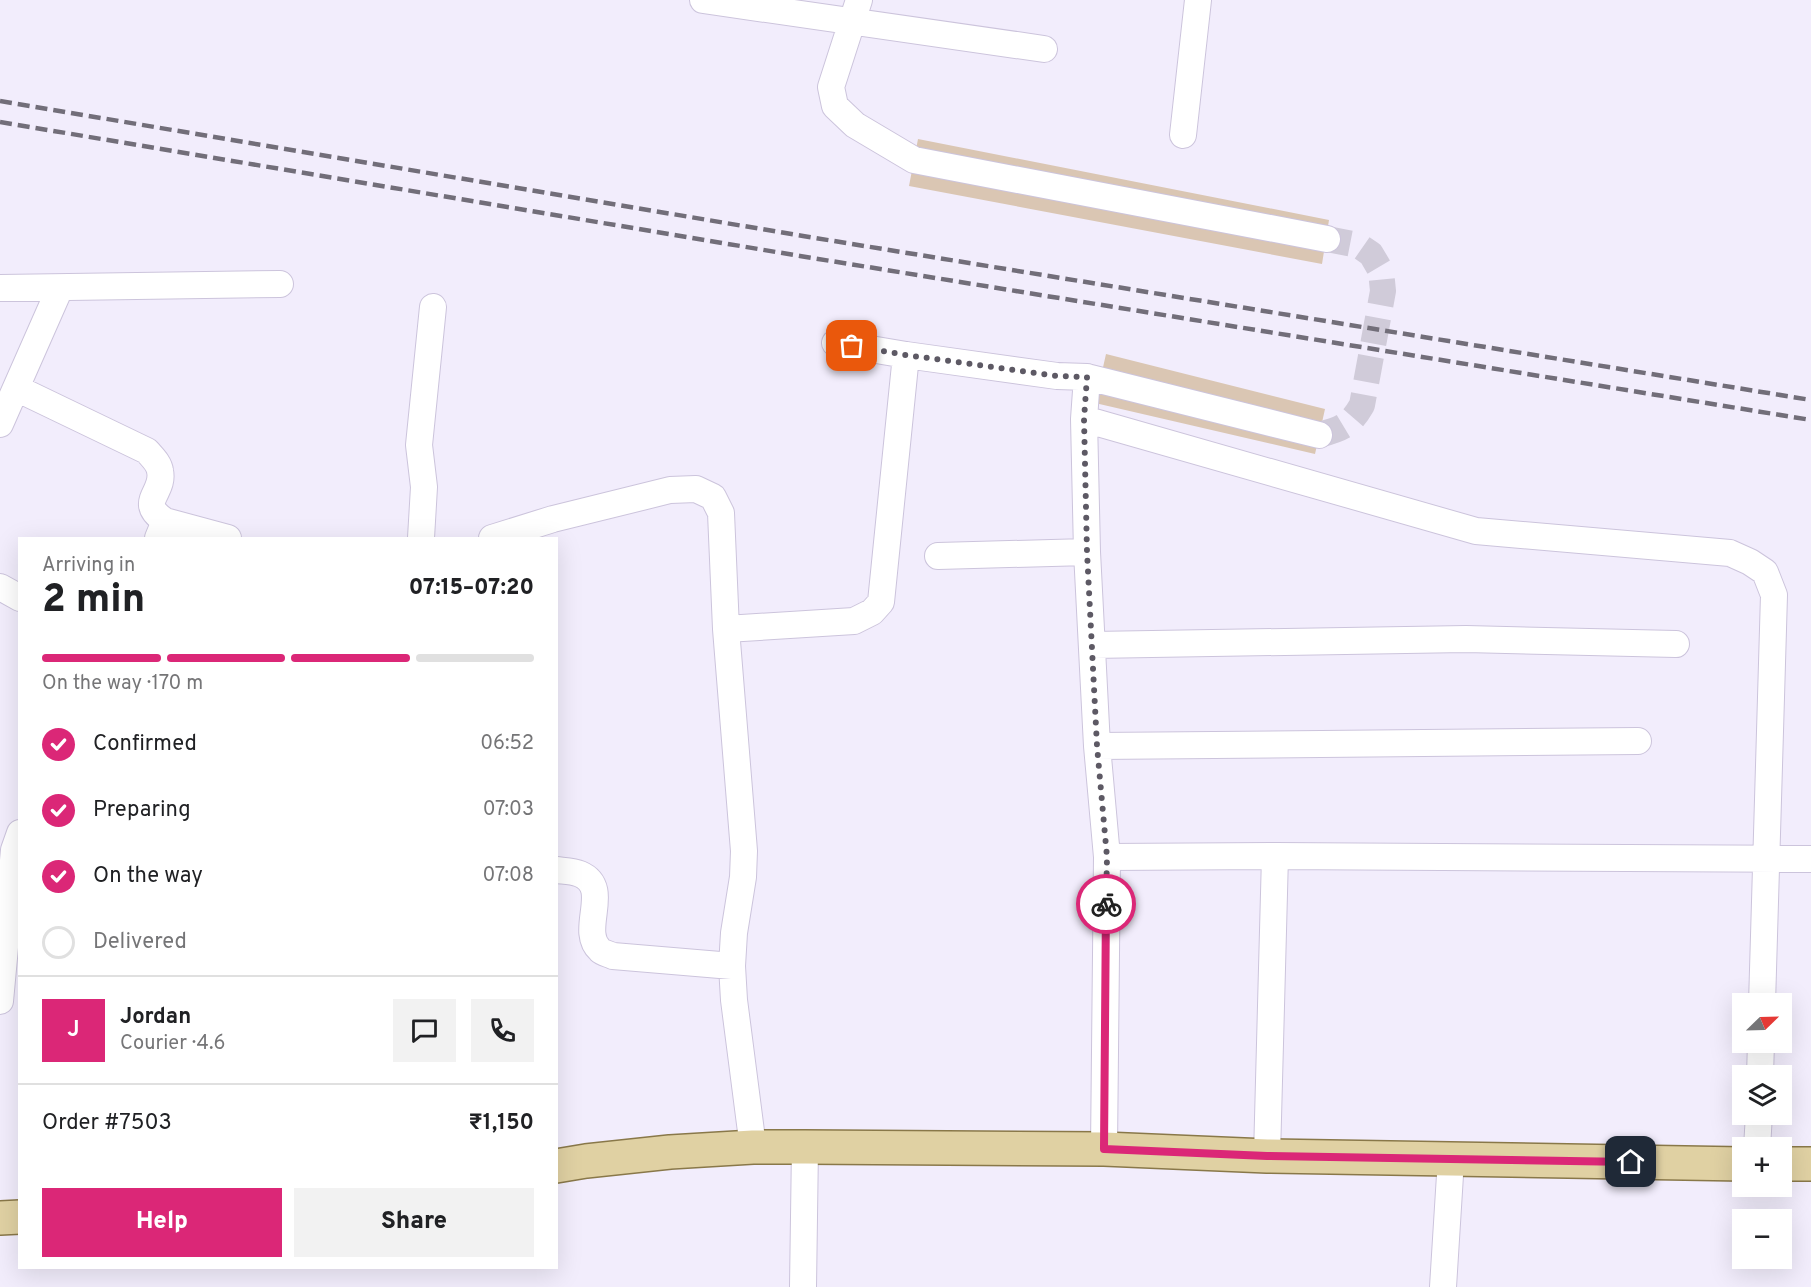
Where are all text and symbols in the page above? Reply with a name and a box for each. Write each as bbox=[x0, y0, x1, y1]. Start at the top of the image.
pin bbox=[826, 320, 877, 371]
icon: bag bbox=[835, 329, 868, 362]
text: Arriving in bbox=[42, 553, 135, 579]
text: 07:15–07:20 bbox=[409, 575, 534, 602]
text: 2 min bbox=[42, 577, 145, 626]
text: On the way · 170 m bbox=[42, 671, 203, 697]
icon: check bbox=[42, 728, 75, 761]
text: Confirmed bbox=[93, 731, 197, 758]
text: 06:52 bbox=[480, 731, 534, 757]
icon: check bbox=[42, 794, 75, 827]
text: Preparing bbox=[93, 797, 191, 824]
text: 07:03 bbox=[483, 797, 534, 823]
icon: check bbox=[42, 860, 75, 893]
text: On the way bbox=[93, 863, 203, 890]
text: 07:08 bbox=[483, 863, 534, 889]
courier bbox=[1076, 874, 1136, 934]
icon: bike bbox=[1090, 888, 1123, 921]
text: Delivered bbox=[93, 929, 187, 956]
north arrow bbox=[1732, 993, 1792, 1053]
map controls bbox=[1732, 993, 1792, 1269]
button: chat bbox=[393, 999, 456, 1062]
button: phone bbox=[471, 999, 534, 1062]
text: Jordan bbox=[120, 1004, 191, 1031]
text: J bbox=[67, 1017, 80, 1044]
text: Courier · 4.6 bbox=[120, 1031, 225, 1057]
button: layers bbox=[1732, 1065, 1792, 1125]
text: Order #7503 bbox=[42, 1110, 172, 1137]
text: ₹1,150 bbox=[468, 1110, 534, 1137]
pin bbox=[1605, 1136, 1656, 1187]
button: + bbox=[1732, 1137, 1792, 1197]
icon: home bbox=[1614, 1145, 1647, 1178]
button: Help bbox=[42, 1188, 282, 1257]
button: Share bbox=[294, 1188, 534, 1257]
button: − bbox=[1732, 1209, 1792, 1269]

